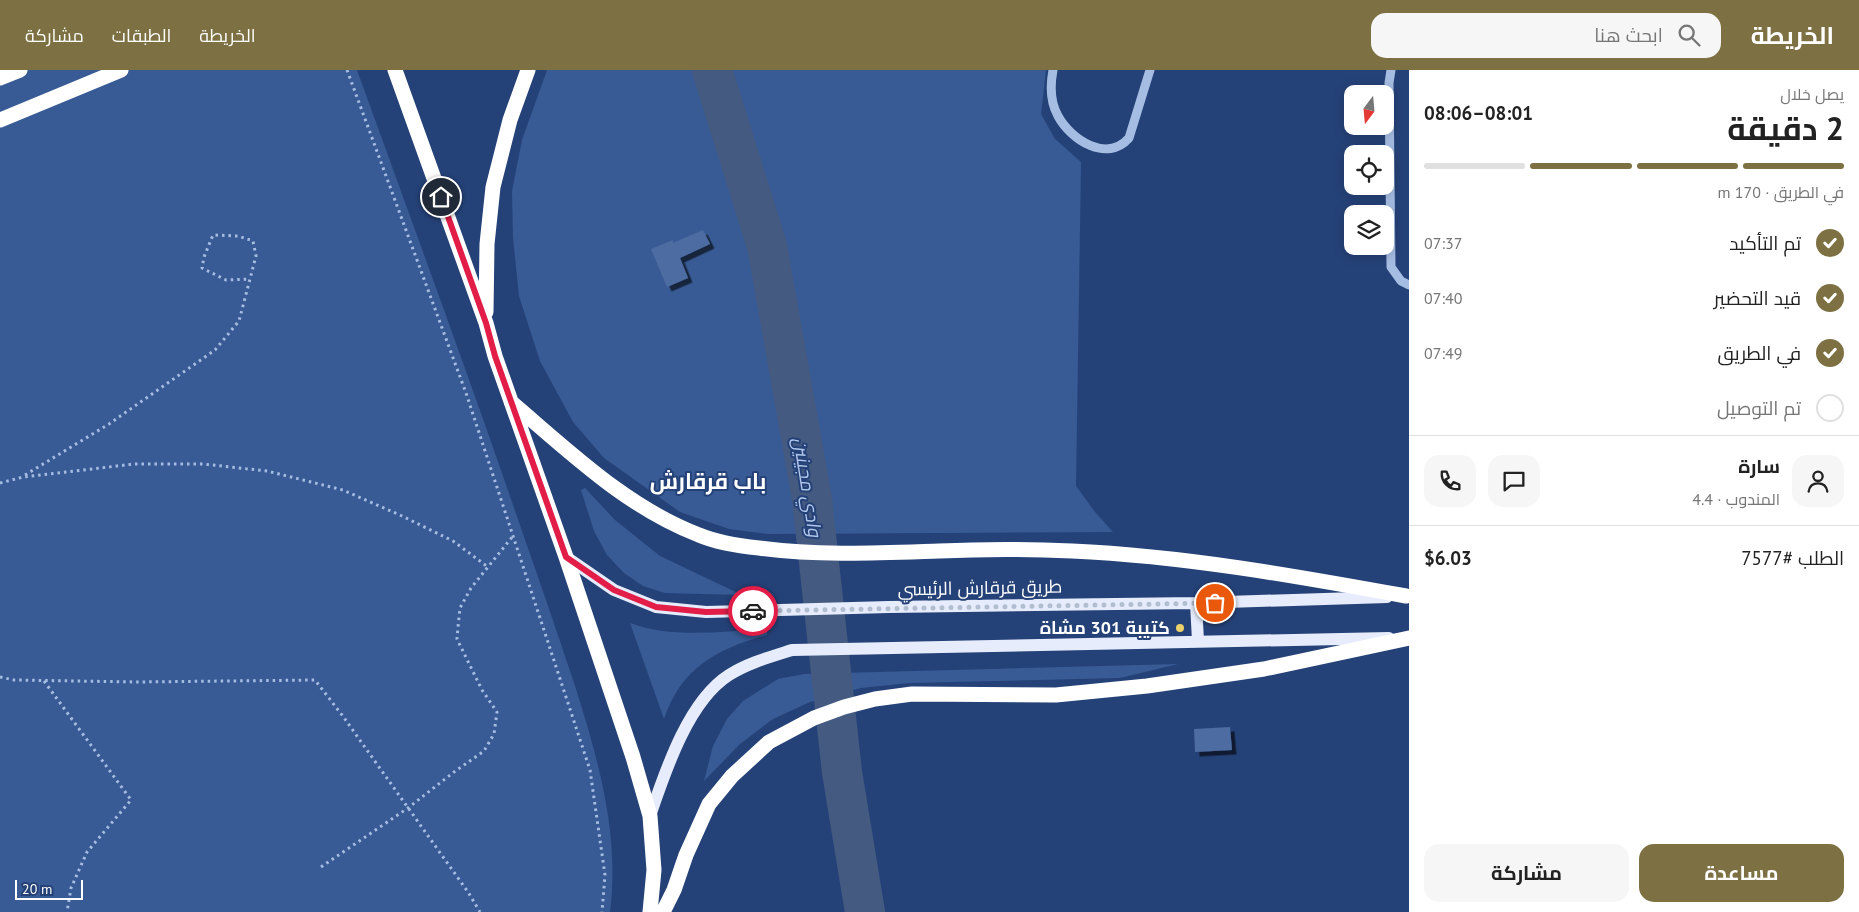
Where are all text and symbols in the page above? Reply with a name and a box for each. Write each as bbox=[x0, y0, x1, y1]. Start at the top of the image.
search box bbox=[1371, 13, 1721, 58]
text: الخريطة bbox=[1751, 20, 1834, 51]
icon: search bbox=[1675, 21, 1703, 49]
text: ابحث هنا bbox=[1594, 23, 1663, 47]
text: مشاركة bbox=[25, 24, 84, 47]
text: الطبقات bbox=[112, 24, 171, 47]
text: الخريطة bbox=[199, 24, 256, 47]
text: يصل خلال bbox=[1780, 84, 1844, 104]
north arrow bbox=[1344, 85, 1394, 135]
map controls bbox=[1344, 85, 1394, 255]
text: 08:01–08:06 bbox=[1424, 101, 1533, 125]
text: 2 دقيقة bbox=[1727, 107, 1844, 149]
button: locate bbox=[1344, 145, 1394, 195]
pin bbox=[420, 176, 462, 218]
text: في الطريق · 170 m bbox=[1717, 182, 1844, 202]
icon: home bbox=[427, 183, 455, 211]
button: layers bbox=[1344, 205, 1394, 255]
icon: check bbox=[1816, 229, 1844, 257]
text: تم التأكيد bbox=[1729, 231, 1801, 255]
text: 07:37 bbox=[1424, 233, 1462, 253]
icon: check bbox=[1816, 284, 1844, 312]
text: قيد التحضير bbox=[1714, 286, 1801, 310]
text: 07:40 bbox=[1424, 288, 1462, 308]
icon: check bbox=[1816, 339, 1844, 367]
text: في الطريق bbox=[1718, 341, 1801, 365]
text: 07:49 bbox=[1424, 343, 1462, 363]
text: تم التوصيل bbox=[1717, 396, 1801, 420]
water label: وادي مجينين bbox=[784, 436, 828, 541]
text: سارة bbox=[1738, 454, 1780, 478]
button: phone bbox=[1424, 455, 1476, 507]
button: chat bbox=[1488, 455, 1540, 507]
button: person bbox=[1792, 455, 1844, 507]
district label: باب قرقارش bbox=[650, 467, 766, 495]
text: المندوب · 4.4 bbox=[1692, 489, 1780, 509]
text: $6.03 bbox=[1424, 546, 1472, 570]
text: الطلب #7577 bbox=[1741, 546, 1844, 570]
street label: طريق قرقارش الرئيسي bbox=[897, 575, 1063, 602]
pin bbox=[1194, 582, 1236, 624]
courier bbox=[728, 586, 778, 636]
icon: bag bbox=[1201, 589, 1229, 617]
icon: car bbox=[739, 597, 767, 625]
place label: كتيبة 301 مشاة bbox=[1040, 616, 1170, 639]
marker: كتيبة 301 مشاة bbox=[1174, 622, 1186, 634]
button: مشاركة bbox=[1424, 844, 1629, 902]
button: مساعدة bbox=[1639, 844, 1844, 902]
scale bar bbox=[15, 877, 82, 900]
text: 20 m bbox=[22, 880, 52, 898]

